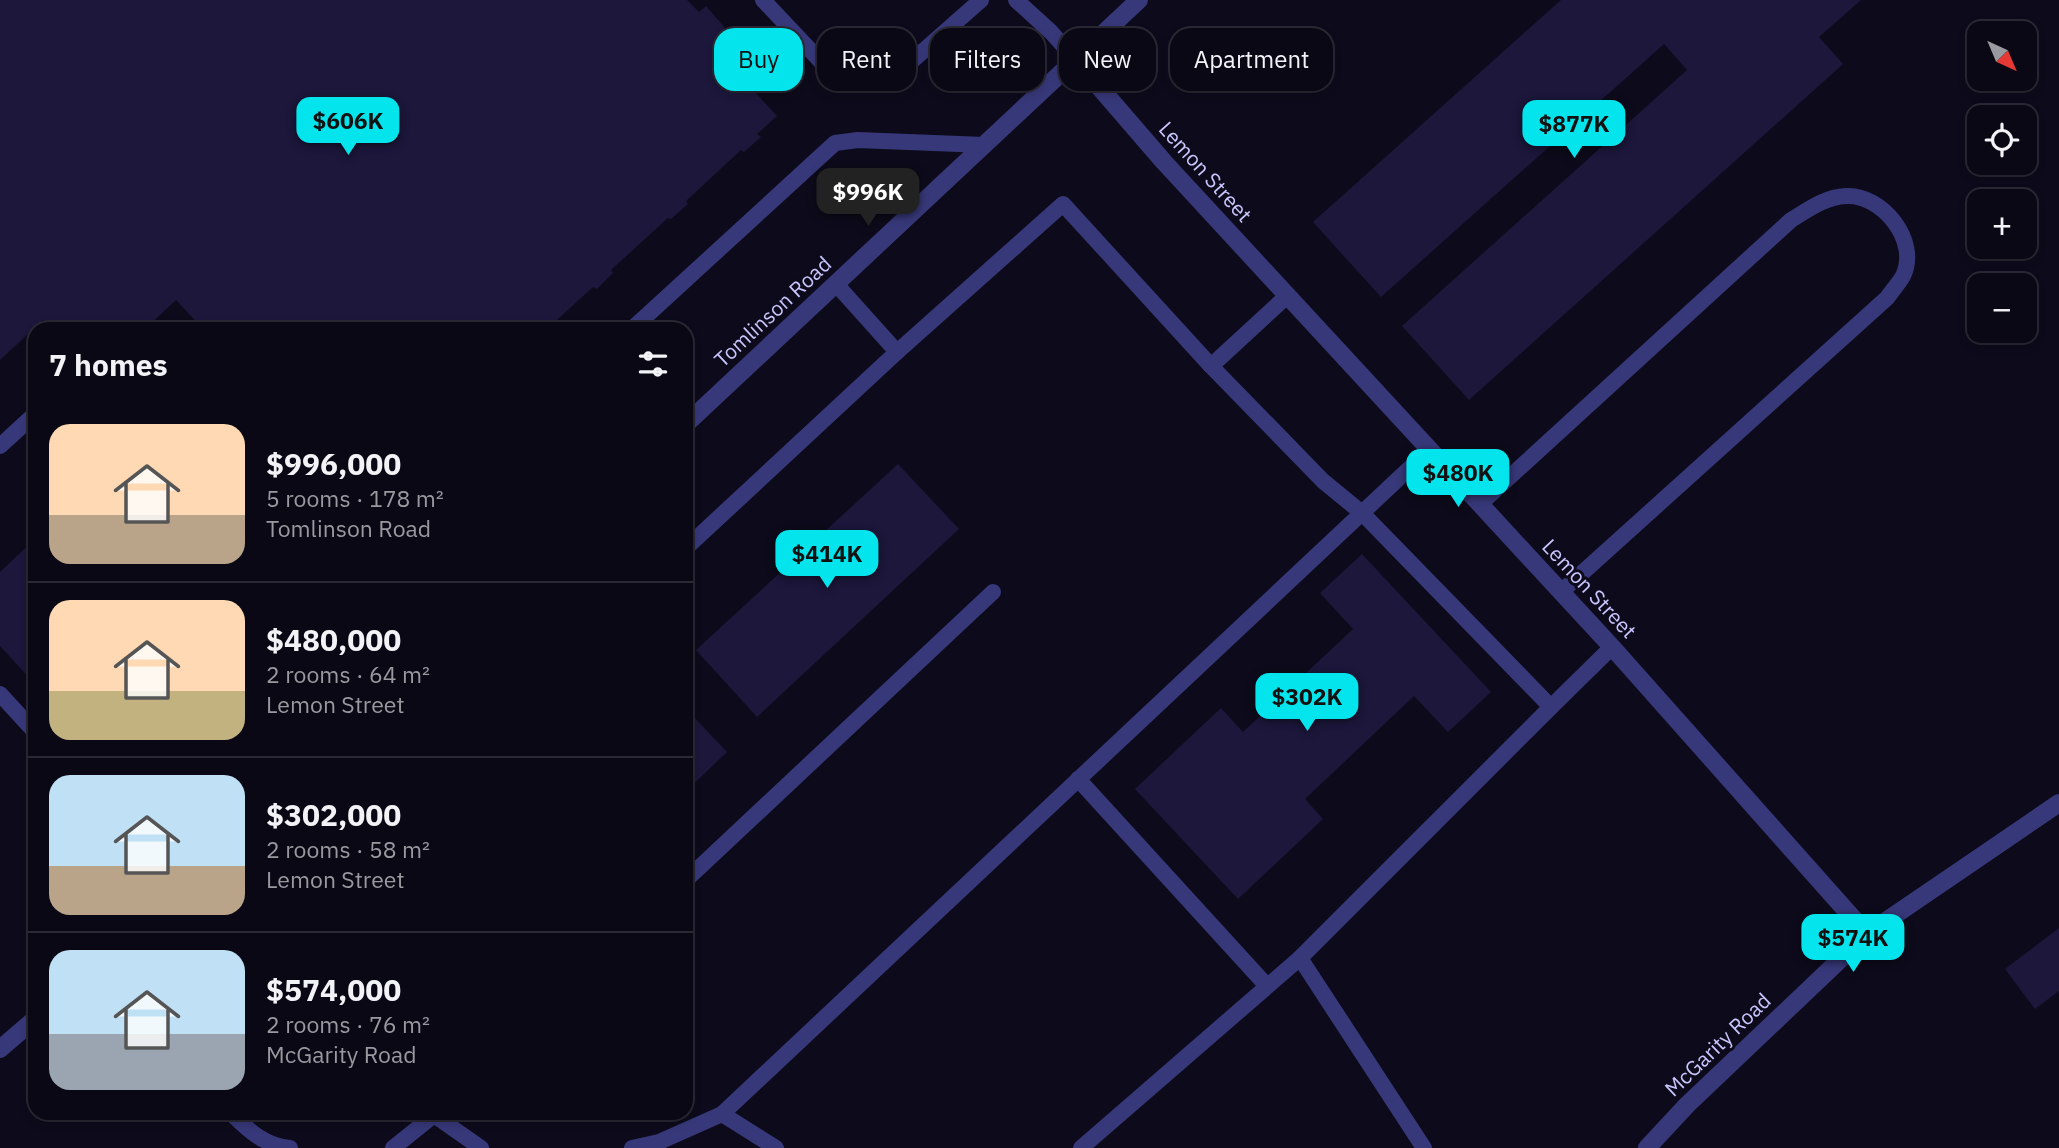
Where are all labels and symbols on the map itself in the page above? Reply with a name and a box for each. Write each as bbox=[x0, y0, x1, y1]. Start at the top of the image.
north arrow bbox=[1967, 21, 2037, 91]
pin: $606K bbox=[299, 97, 397, 157]
pin: $877K bbox=[1525, 100, 1623, 160]
street label: Lemon Street bbox=[1153, 115, 1258, 228]
pin: $996K bbox=[819, 168, 917, 228]
street label: Tomlinson Road bbox=[708, 250, 837, 373]
pin: $480K bbox=[1409, 449, 1507, 509]
pin: $414K bbox=[778, 530, 876, 590]
street label: Lemon Street bbox=[1536, 533, 1643, 644]
pin: $302K bbox=[1258, 674, 1356, 733]
pin: $574K bbox=[1804, 914, 1902, 974]
street label: McGarity Road bbox=[1658, 986, 1776, 1102]

